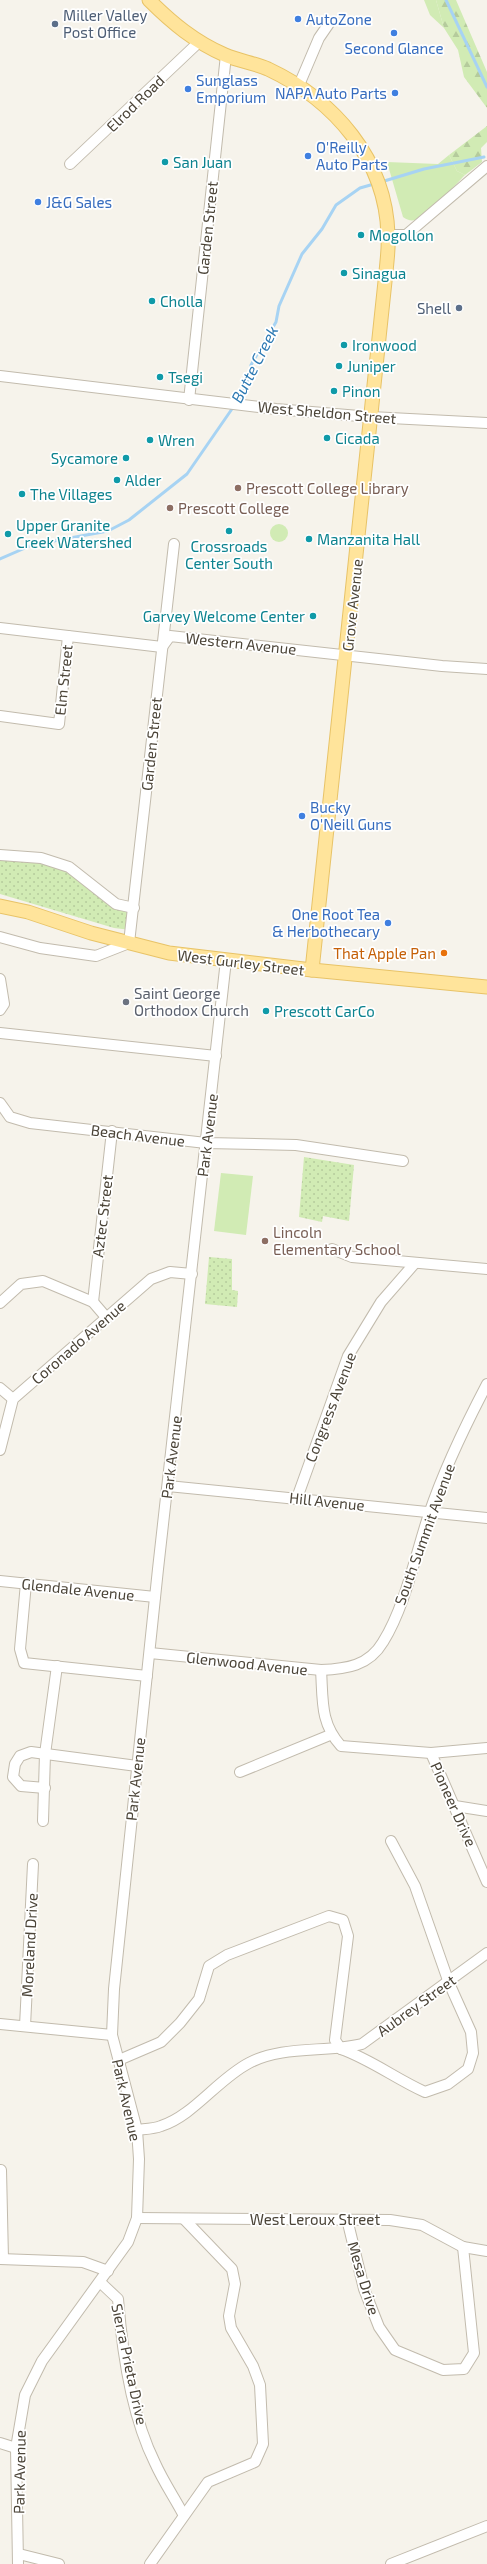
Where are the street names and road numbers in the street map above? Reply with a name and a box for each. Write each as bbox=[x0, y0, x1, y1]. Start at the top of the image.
street label: Elrod Road bbox=[102, 71, 168, 135]
street label: Garden Street bbox=[193, 180, 221, 276]
street label: West Sheldon Street bbox=[257, 397, 397, 427]
street label: Grove Avenue bbox=[338, 558, 366, 652]
street label: Western Avenue bbox=[185, 628, 297, 658]
street label: Elm Street bbox=[50, 643, 76, 716]
street label: Garden Street bbox=[137, 696, 165, 792]
street label: West Gurley Street bbox=[176, 945, 306, 979]
street label: Park Avenue bbox=[193, 1092, 221, 1178]
street label: Beach Avenue bbox=[90, 1120, 186, 1150]
street label: Aztec Street bbox=[88, 1173, 116, 1258]
street label: Coronado Avenue bbox=[27, 1296, 129, 1388]
street label: Congress Avenue bbox=[301, 1349, 359, 1465]
street label: Park Avenue bbox=[157, 1414, 185, 1500]
street label: South Summit Avenue bbox=[390, 1461, 458, 1607]
street label: Hill Avenue bbox=[289, 1488, 365, 1514]
street label: Glendale Avenue bbox=[21, 1574, 135, 1604]
street label: Glenwood Avenue bbox=[185, 1648, 309, 1678]
street label: Park Avenue bbox=[122, 1736, 148, 1822]
street label: Pioneer Drive bbox=[427, 1759, 481, 1849]
street label: Moreland Drive bbox=[17, 1892, 41, 1998]
street label: Aubrey Street bbox=[373, 1970, 459, 2040]
street label: Park Avenue bbox=[109, 2057, 145, 2143]
street label: West Leroux Street bbox=[250, 2210, 380, 2228]
street label: Mesa Drive bbox=[344, 2239, 384, 2317]
street label: Sierra Prieta Drive bbox=[108, 2302, 152, 2426]
street label: Park Avenue bbox=[9, 2430, 29, 2514]

